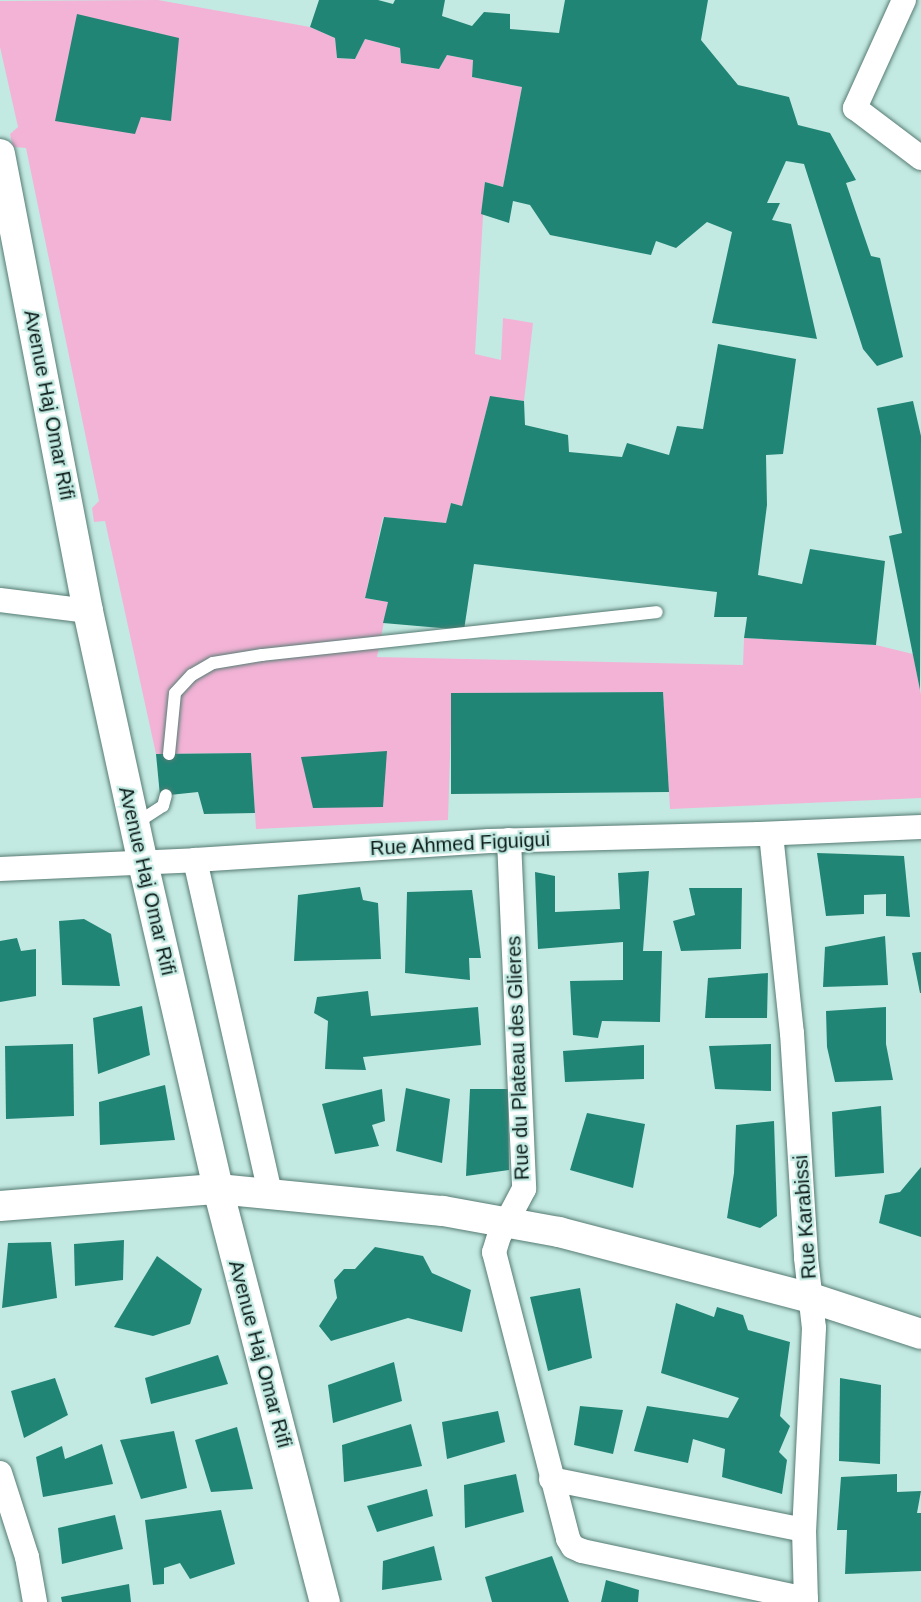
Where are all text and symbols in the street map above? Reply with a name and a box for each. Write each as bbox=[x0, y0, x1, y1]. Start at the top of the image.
street label: Avenue Haj Omar Rifi bbox=[19, 308, 79, 502]
street label: Avenue Haj Omar Rifi bbox=[114, 784, 180, 978]
street label: Rue Ahmed Figuigui bbox=[369, 827, 551, 861]
street label: Rue du Plateau des Glieres bbox=[502, 935, 534, 1181]
street label: Rue Karabissi bbox=[789, 1154, 821, 1280]
street label: Avenue Haj Omar Rifi bbox=[223, 1258, 297, 1450]

